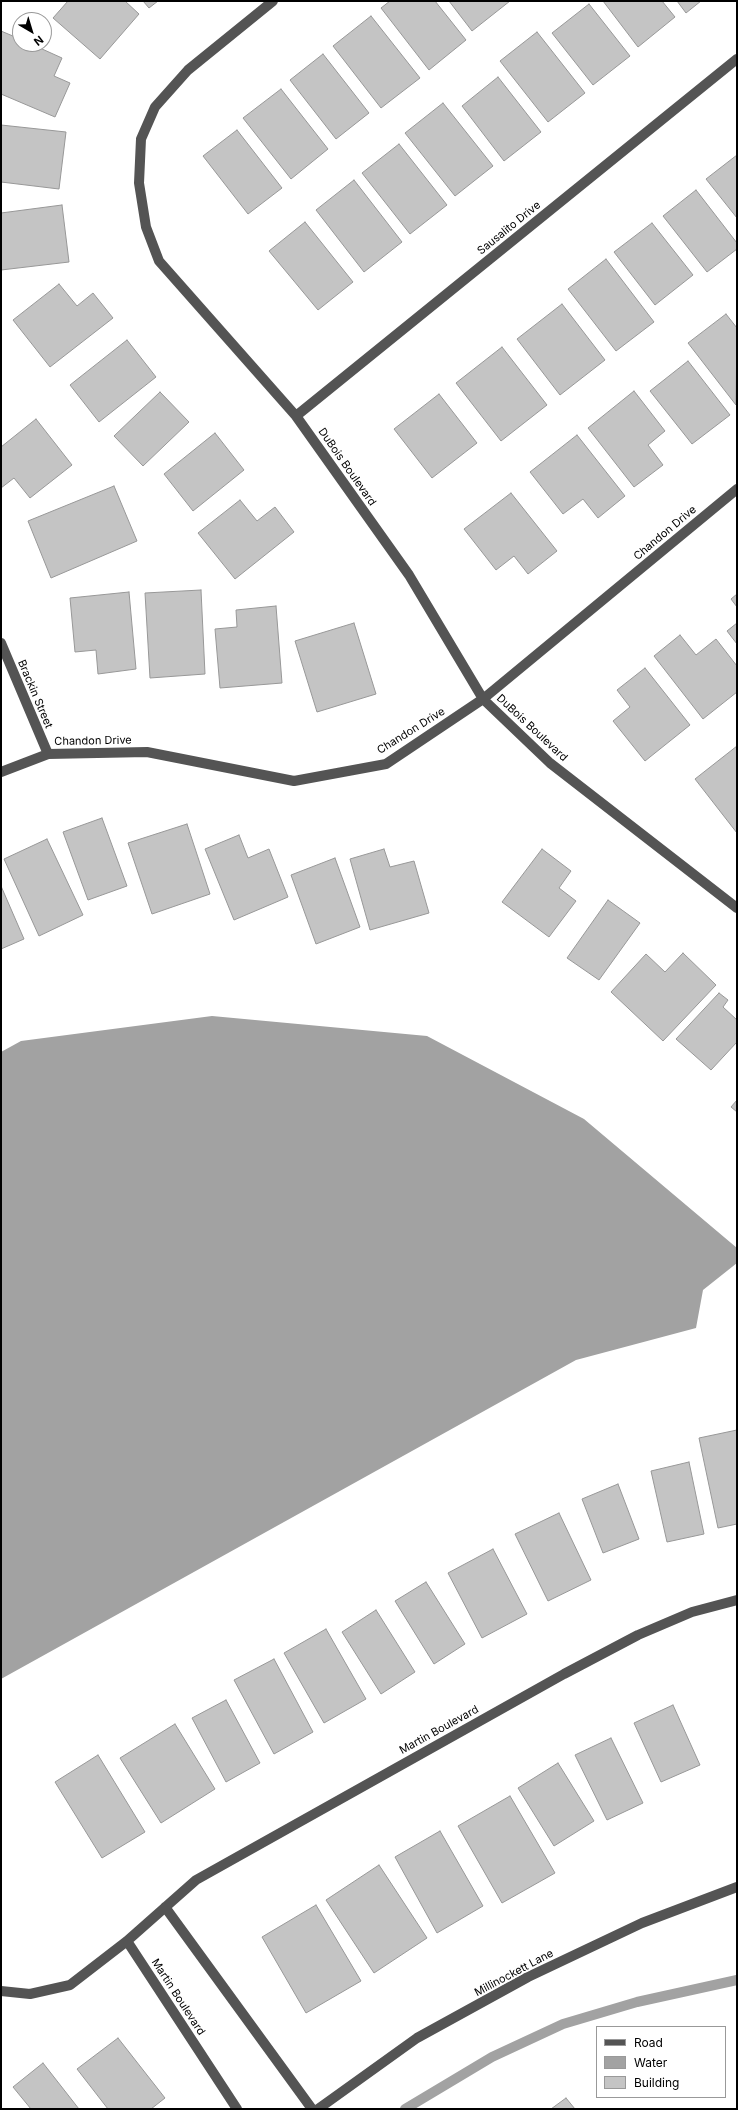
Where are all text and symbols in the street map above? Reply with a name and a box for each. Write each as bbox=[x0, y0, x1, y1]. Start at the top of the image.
north arrow bbox=[12, 12, 52, 52]
text: N bbox=[31, 33, 46, 49]
street label: Sausalito Drive bbox=[475, 198, 543, 258]
street label: DuBois Boulevard bbox=[315, 426, 379, 508]
street label: Chandon Drive bbox=[631, 503, 699, 563]
street label: Brackin Street bbox=[15, 658, 55, 730]
street label: DuBois Boulevard bbox=[494, 692, 570, 764]
street label: Chandon Drive bbox=[375, 705, 447, 757]
street label: Chandon Drive bbox=[54, 734, 132, 748]
street label: Martin Boulevard bbox=[397, 1703, 481, 1757]
street label: Millinockett Lane bbox=[472, 1947, 556, 1999]
street label: Martin Boulevard bbox=[148, 1956, 208, 2038]
legend bbox=[596, 2026, 726, 2098]
text: Road bbox=[634, 2035, 663, 2050]
text: Water bbox=[634, 2055, 667, 2070]
text: Building bbox=[634, 2075, 679, 2090]

